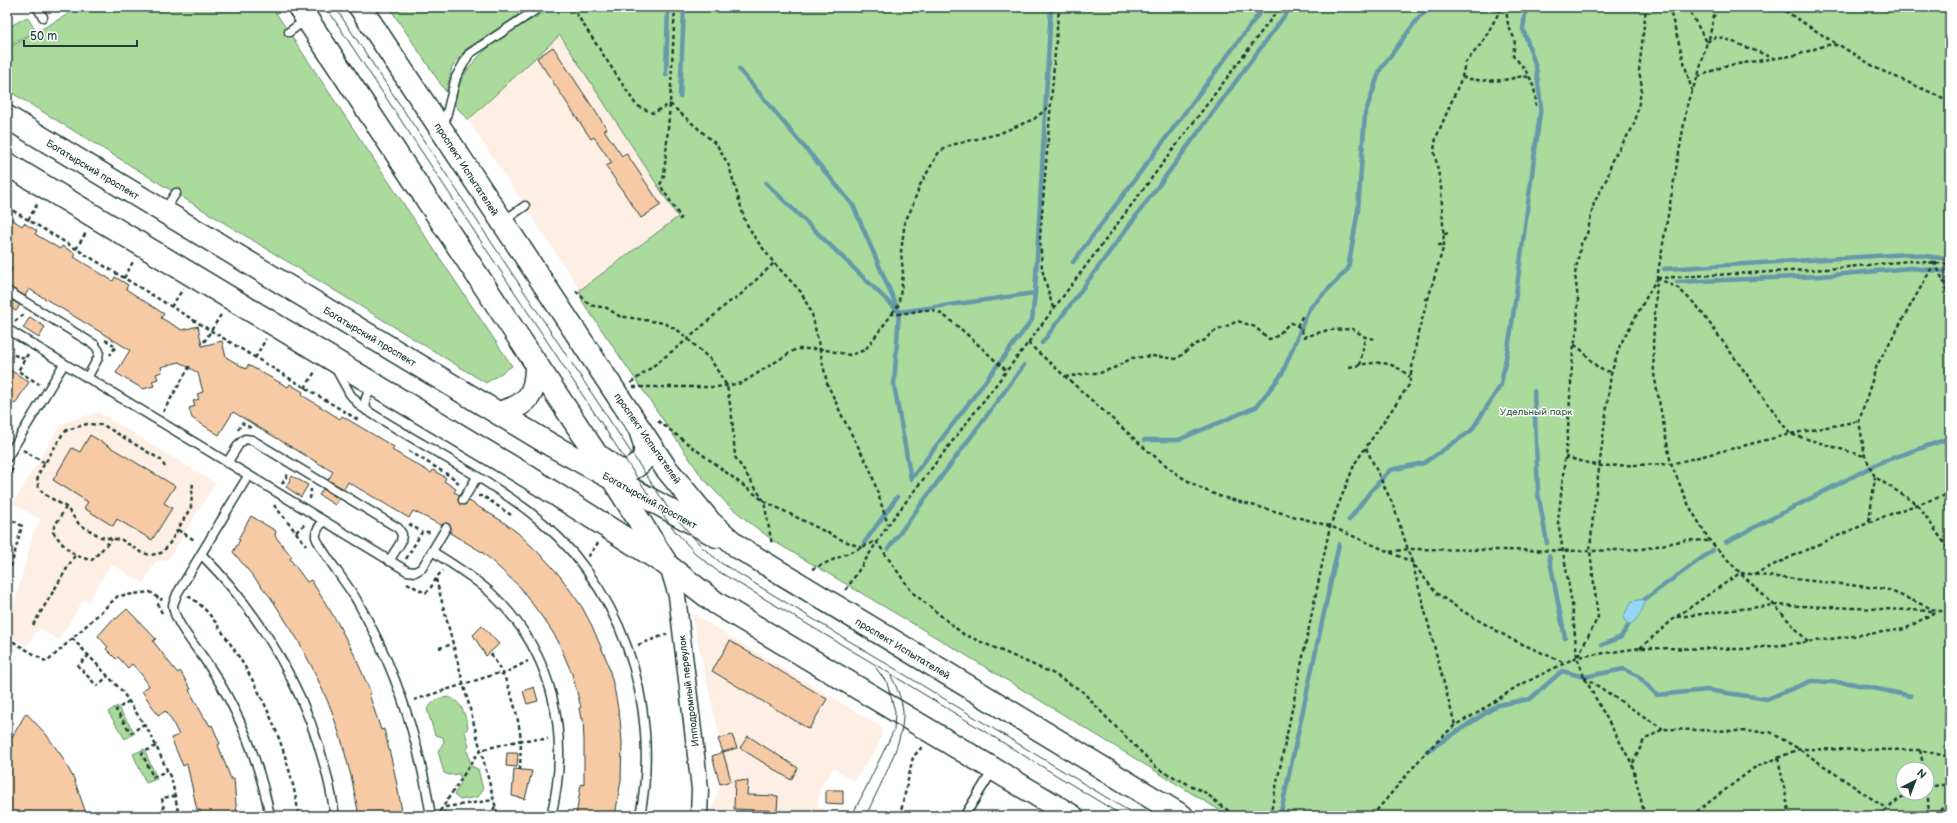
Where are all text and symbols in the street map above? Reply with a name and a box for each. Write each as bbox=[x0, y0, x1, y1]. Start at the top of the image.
scale bar bbox=[24, 22, 137, 48]
text: 50 m bbox=[30, 29, 57, 44]
street label: проспект Испытателей bbox=[432, 121, 501, 219]
street label: Богатырский проспект bbox=[44, 137, 141, 203]
street label: Богатырский проспект bbox=[321, 304, 418, 370]
street label: проспект Испытателей bbox=[611, 391, 683, 487]
park label: Удельный парк bbox=[1500, 406, 1573, 418]
street label: Богатырский проспект bbox=[600, 470, 699, 532]
street label: проспект Испытателей bbox=[853, 616, 952, 682]
street label: Ипподромный переулок bbox=[676, 634, 702, 747]
north arrow bbox=[1895, 761, 1935, 801]
text: N bbox=[1914, 766, 1929, 782]

